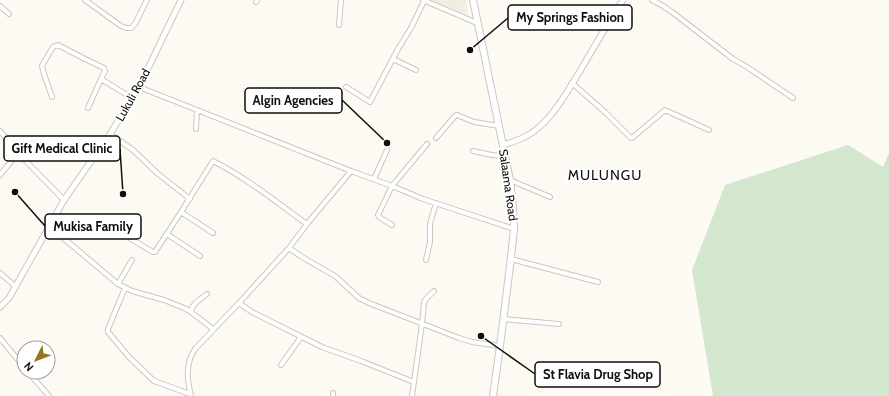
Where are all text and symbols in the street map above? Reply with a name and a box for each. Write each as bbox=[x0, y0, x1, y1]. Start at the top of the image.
callout: My Springs Fashion bbox=[508, 5, 632, 30]
text: My Springs Fashion bbox=[516, 9, 624, 25]
street label: Lukuli Road bbox=[112, 66, 153, 124]
callout: Algin Agencies bbox=[245, 88, 342, 113]
text: Algin Agencies bbox=[253, 92, 334, 108]
callout: Gift Medical Clinic bbox=[4, 136, 120, 161]
text: Gift Medical Clinic bbox=[12, 140, 112, 156]
street label: Salaama Road bbox=[496, 148, 521, 222]
district label: MULUNGU bbox=[568, 166, 642, 184]
callout: Mukisa Family bbox=[45, 214, 141, 239]
text: Mukisa Family bbox=[53, 218, 133, 234]
north arrow bbox=[16, 340, 56, 380]
text: N bbox=[21, 359, 36, 374]
callout: St Flavia Drug Shop bbox=[535, 362, 660, 387]
text: St Flavia Drug Shop bbox=[543, 366, 653, 382]

